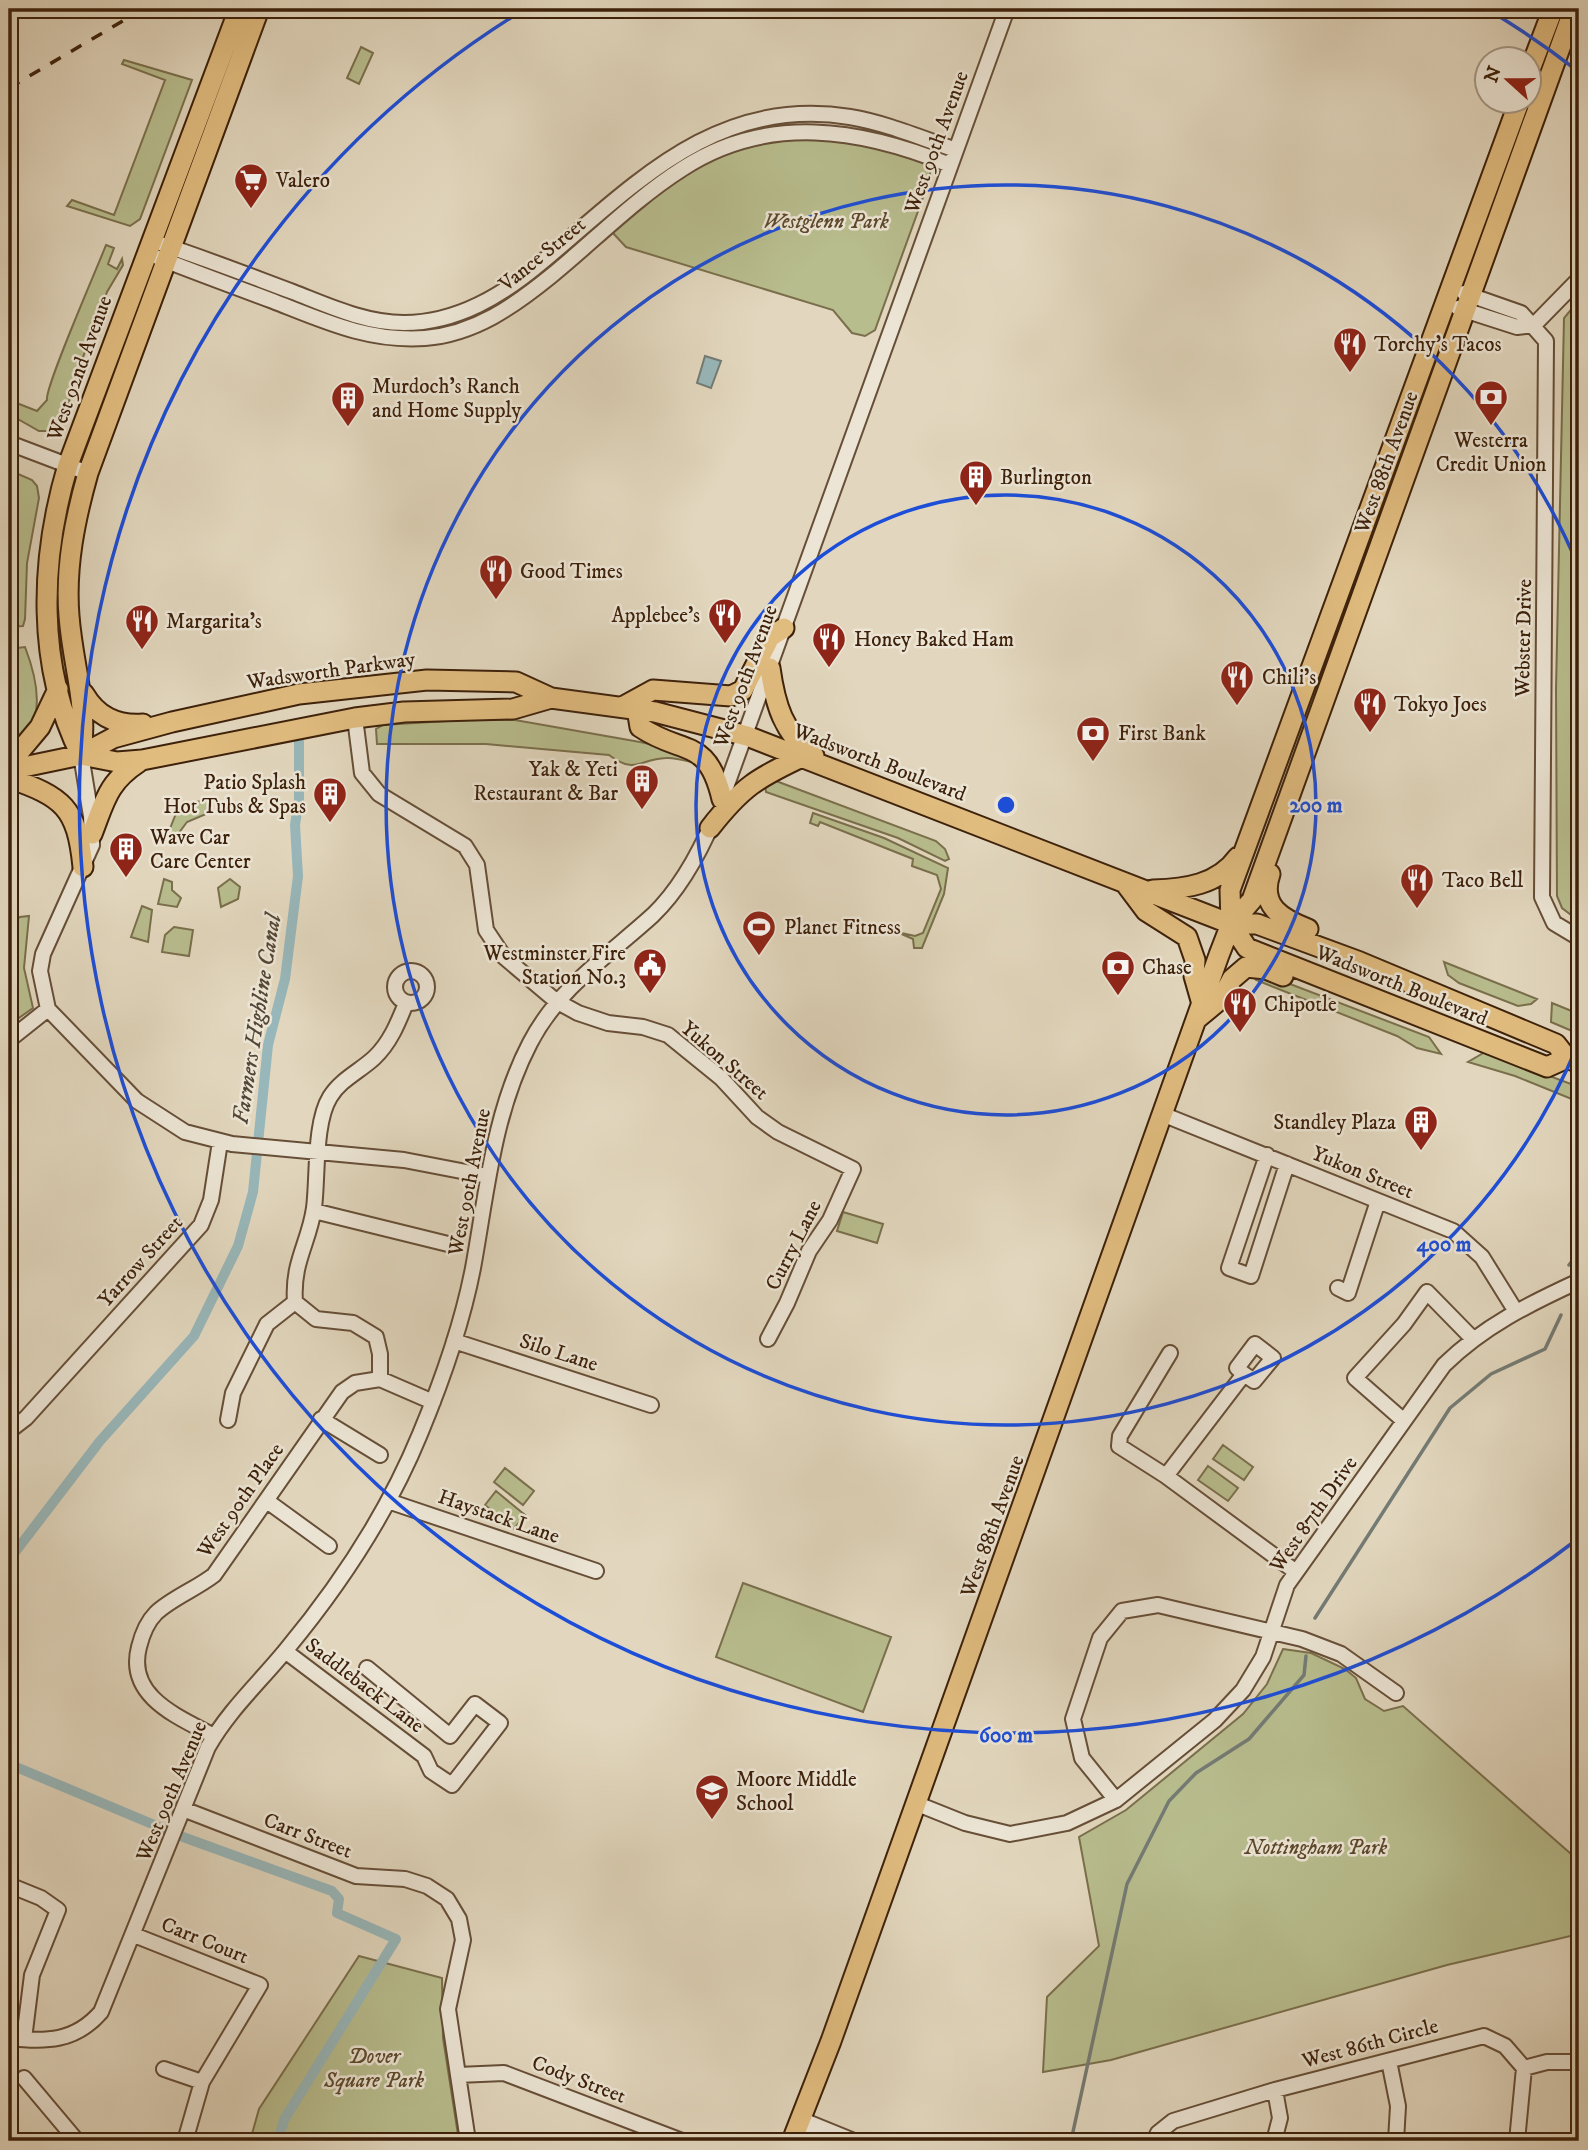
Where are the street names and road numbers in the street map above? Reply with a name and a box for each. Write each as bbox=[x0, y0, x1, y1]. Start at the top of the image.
street label: West 90th Avenue bbox=[899, 67, 975, 218]
street label: Vance Street bbox=[493, 212, 591, 298]
street label: West 92nd Avenue bbox=[41, 292, 118, 445]
street label: West 88th Avenue bbox=[1349, 388, 1425, 538]
street label: Webster Drive bbox=[1510, 578, 1538, 698]
street label: West 90th Avenue bbox=[708, 601, 784, 752]
street label: Wadsworth Parkway bbox=[244, 646, 418, 696]
street label: Wadsworth Boulevard bbox=[789, 718, 970, 808]
street label: Wadsworth Boulevard bbox=[1311, 939, 1492, 1032]
street label: Yukon Street bbox=[675, 1016, 774, 1106]
street label: West 90th Avenue bbox=[443, 1106, 497, 1259]
street label: Yukon Street bbox=[1308, 1141, 1418, 1205]
street label: Curry Lane bbox=[760, 1196, 828, 1295]
street label: Yarrow Street bbox=[93, 1210, 189, 1313]
street label: Silo Lane bbox=[516, 1328, 602, 1378]
street label: West 90th Place bbox=[191, 1438, 290, 1564]
street label: West 87th Drive bbox=[1264, 1451, 1364, 1578]
street label: West 88th Avenue bbox=[955, 1452, 1031, 1602]
street label: Haystack Lane bbox=[435, 1484, 563, 1550]
street label: Saddleback Lane bbox=[300, 1633, 429, 1739]
street label: West 90th Avenue bbox=[130, 1717, 213, 1866]
street label: Carr Street bbox=[260, 1807, 356, 1865]
street label: Carr Court bbox=[157, 1912, 252, 1970]
street label: West 86th Circle bbox=[1298, 2013, 1441, 2075]
street label: Cody Street bbox=[528, 2050, 630, 2110]

